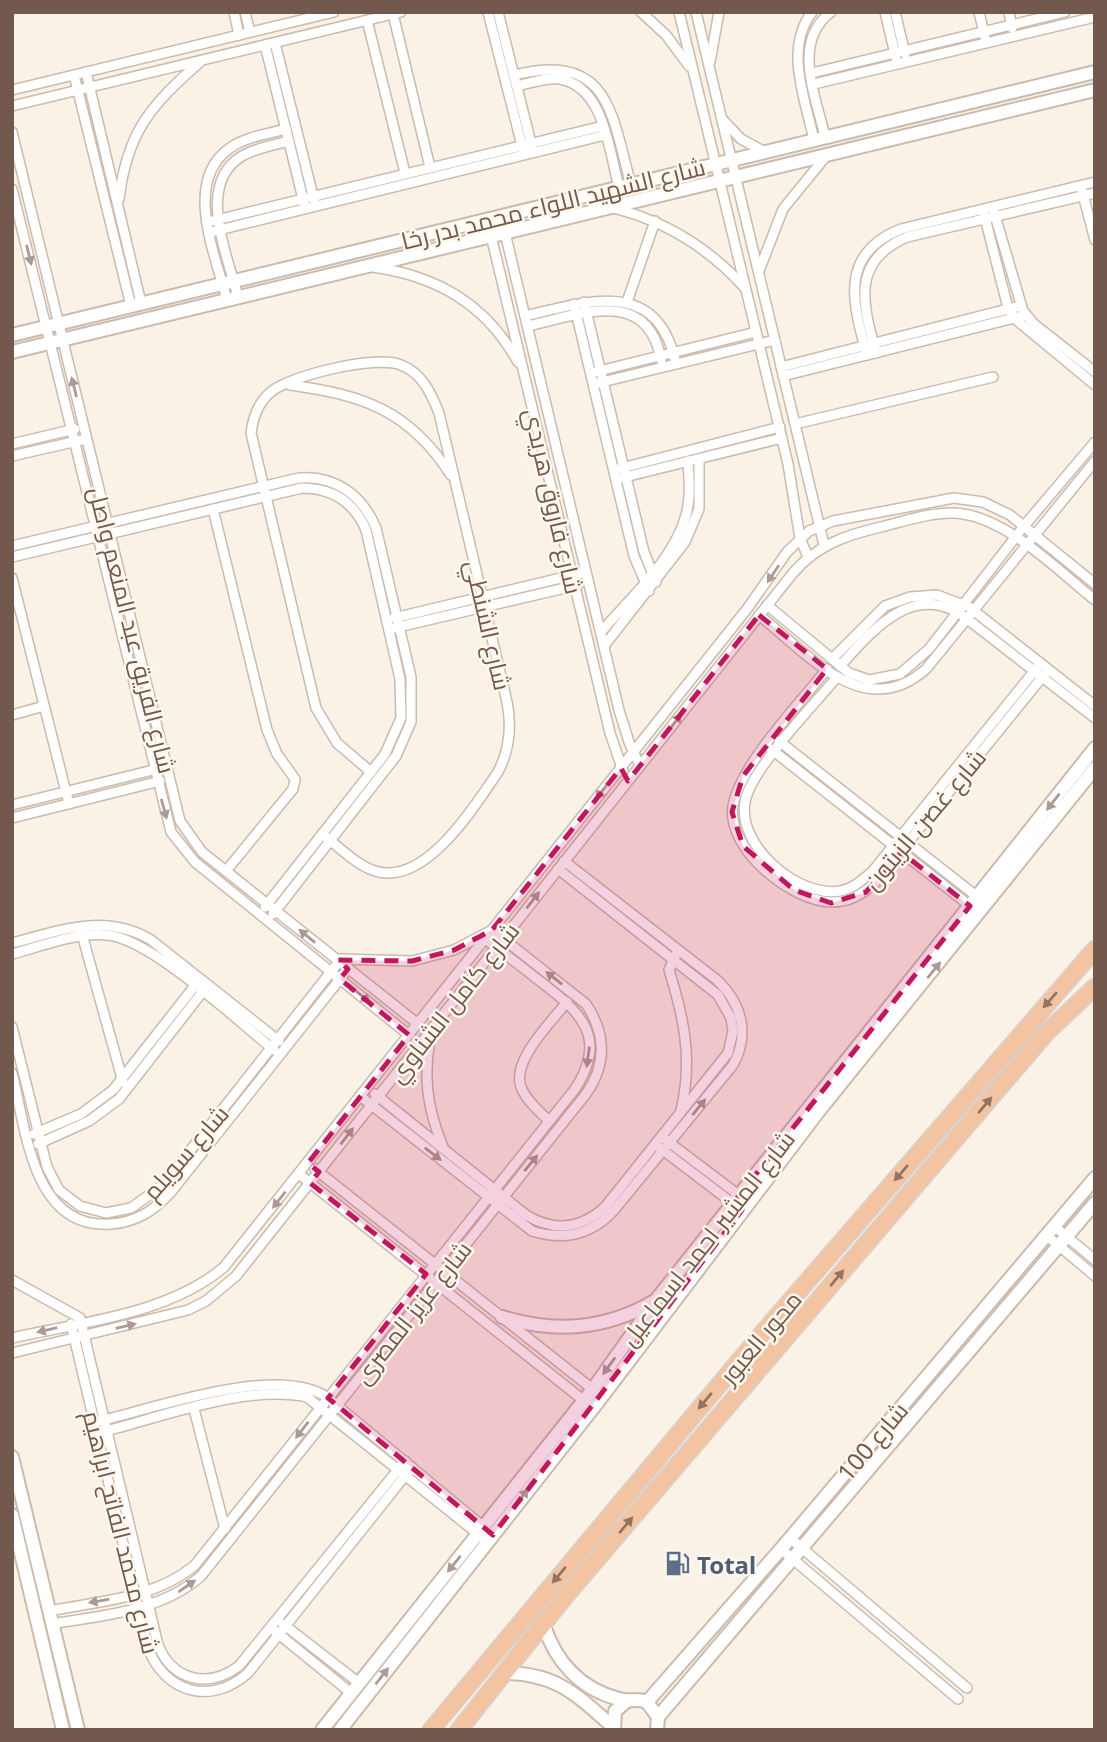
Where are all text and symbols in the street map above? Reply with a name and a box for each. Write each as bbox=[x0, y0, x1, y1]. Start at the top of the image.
street label: شارع الشهيد اللواء محمد بدر رخا bbox=[398, 149, 709, 258]
one-way arrow bbox=[23, 244, 34, 266]
one-way arrow bbox=[68, 376, 79, 398]
street label: شارع فاروق هريدي bbox=[514, 405, 591, 598]
street label: شارع الفريق عبد المنعم واصل bbox=[80, 483, 185, 777]
street label: شارع الشنطي bbox=[454, 557, 520, 694]
one-way arrow bbox=[767, 564, 780, 583]
one-way arrow bbox=[667, 713, 681, 731]
street label: شارع غصن الزيتون bbox=[855, 741, 994, 897]
one-way arrow bbox=[595, 782, 610, 800]
one-way arrow bbox=[1046, 793, 1060, 811]
one-way arrow bbox=[159, 799, 169, 820]
one-way arrow bbox=[526, 892, 541, 910]
street label: شارع كامل الشناوي bbox=[380, 915, 529, 1091]
one-way arrow bbox=[298, 929, 315, 944]
one-way arrow bbox=[926, 962, 941, 980]
one-way arrow bbox=[545, 971, 563, 985]
one-way arrow bbox=[353, 988, 370, 1003]
one-way arrow bbox=[1043, 992, 1058, 1009]
one-way arrow bbox=[582, 1046, 593, 1068]
one-way arrow bbox=[977, 1096, 992, 1113]
street label: شارع سويلم bbox=[134, 1097, 236, 1207]
one-way arrow bbox=[691, 1098, 707, 1116]
street label: شارع المشير احمد اسماعيل bbox=[612, 1123, 803, 1354]
one-way arrow bbox=[339, 1128, 354, 1146]
one-way arrow bbox=[425, 1146, 442, 1161]
one-way arrow bbox=[523, 1154, 538, 1172]
one-way arrow bbox=[894, 1164, 909, 1181]
one-way arrow bbox=[272, 1191, 286, 1209]
street label: شارع عزيز المصرى bbox=[346, 1233, 479, 1391]
one-way arrow bbox=[829, 1269, 844, 1286]
street label: محور العبور bbox=[710, 1284, 809, 1392]
one-way arrow bbox=[115, 1320, 137, 1331]
one-way arrow bbox=[36, 1325, 58, 1336]
one-way arrow bbox=[602, 1357, 616, 1375]
one-way arrow bbox=[698, 1393, 713, 1410]
street label: شارع 100 bbox=[829, 1394, 916, 1488]
street label: شارع محمد الفاتح ابراهيم bbox=[75, 1407, 168, 1657]
one-way arrow bbox=[295, 1421, 310, 1439]
one-way arrow bbox=[515, 1489, 530, 1507]
one-way arrow bbox=[618, 1517, 633, 1534]
place label: Total bbox=[697, 1548, 756, 1581]
fuel station icon: Total bbox=[663, 1550, 691, 1578]
one-way arrow bbox=[447, 1556, 462, 1573]
one-way arrow bbox=[552, 1567, 567, 1584]
one-way arrow bbox=[178, 1579, 196, 1593]
one-way arrow bbox=[88, 1596, 110, 1607]
one-way arrow bbox=[375, 1668, 390, 1686]

